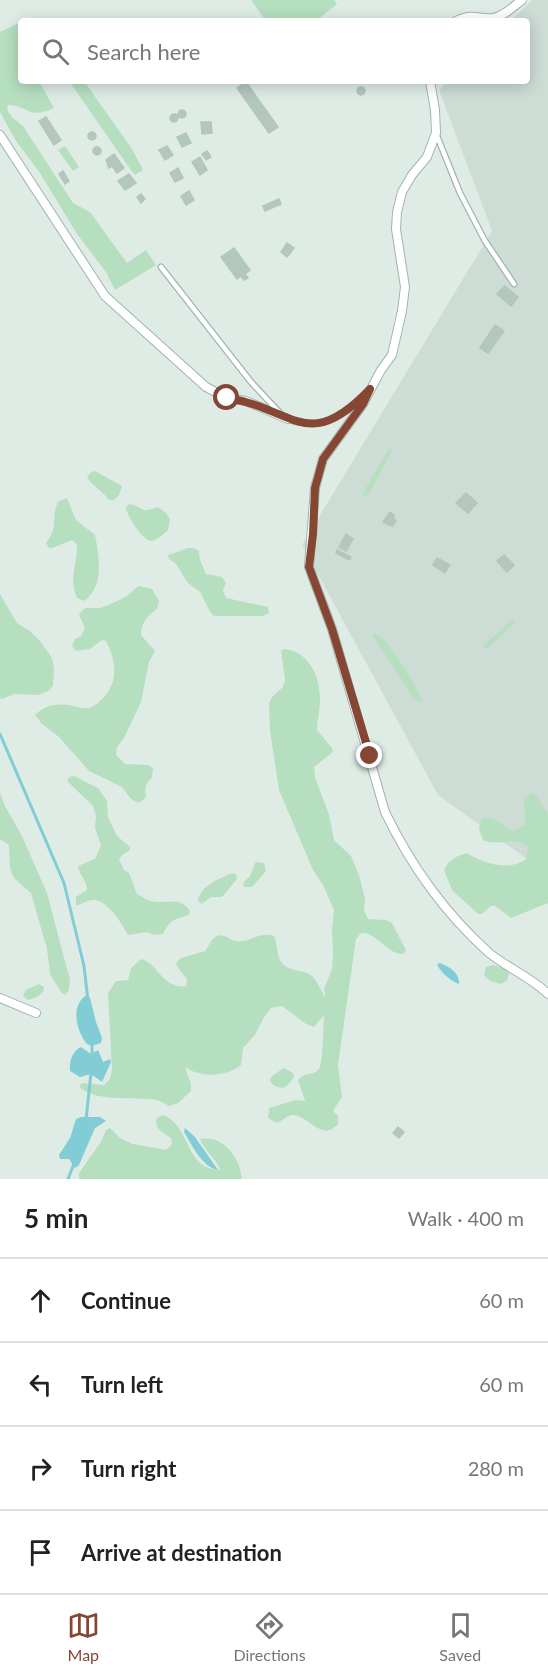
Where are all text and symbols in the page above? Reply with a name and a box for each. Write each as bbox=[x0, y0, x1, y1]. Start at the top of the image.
search box bbox=[18, 18, 530, 84]
icon: search bbox=[39, 35, 72, 68]
text: Search here bbox=[87, 38, 200, 65]
route start bbox=[213, 384, 239, 410]
route end bbox=[356, 742, 382, 768]
text: 5 min bbox=[24, 1202, 88, 1234]
text: Walk · 400 m bbox=[408, 1206, 524, 1230]
icon: ahead bbox=[24, 1284, 57, 1317]
text: Continue bbox=[81, 1287, 171, 1314]
text: 60 m bbox=[479, 1288, 524, 1312]
icon: left bbox=[24, 1368, 57, 1401]
text: Turn left bbox=[81, 1371, 163, 1398]
text: 60 m bbox=[479, 1372, 524, 1396]
icon: right bbox=[24, 1452, 57, 1485]
text: Turn right bbox=[81, 1455, 176, 1482]
text: 280 m bbox=[468, 1456, 524, 1480]
icon: arrive bbox=[24, 1536, 57, 1569]
text: Arrive at destination bbox=[81, 1539, 282, 1566]
tab: Map bbox=[67, 1609, 100, 1664]
tab: Directions bbox=[233, 1609, 306, 1664]
tab: Saved bbox=[439, 1609, 481, 1664]

